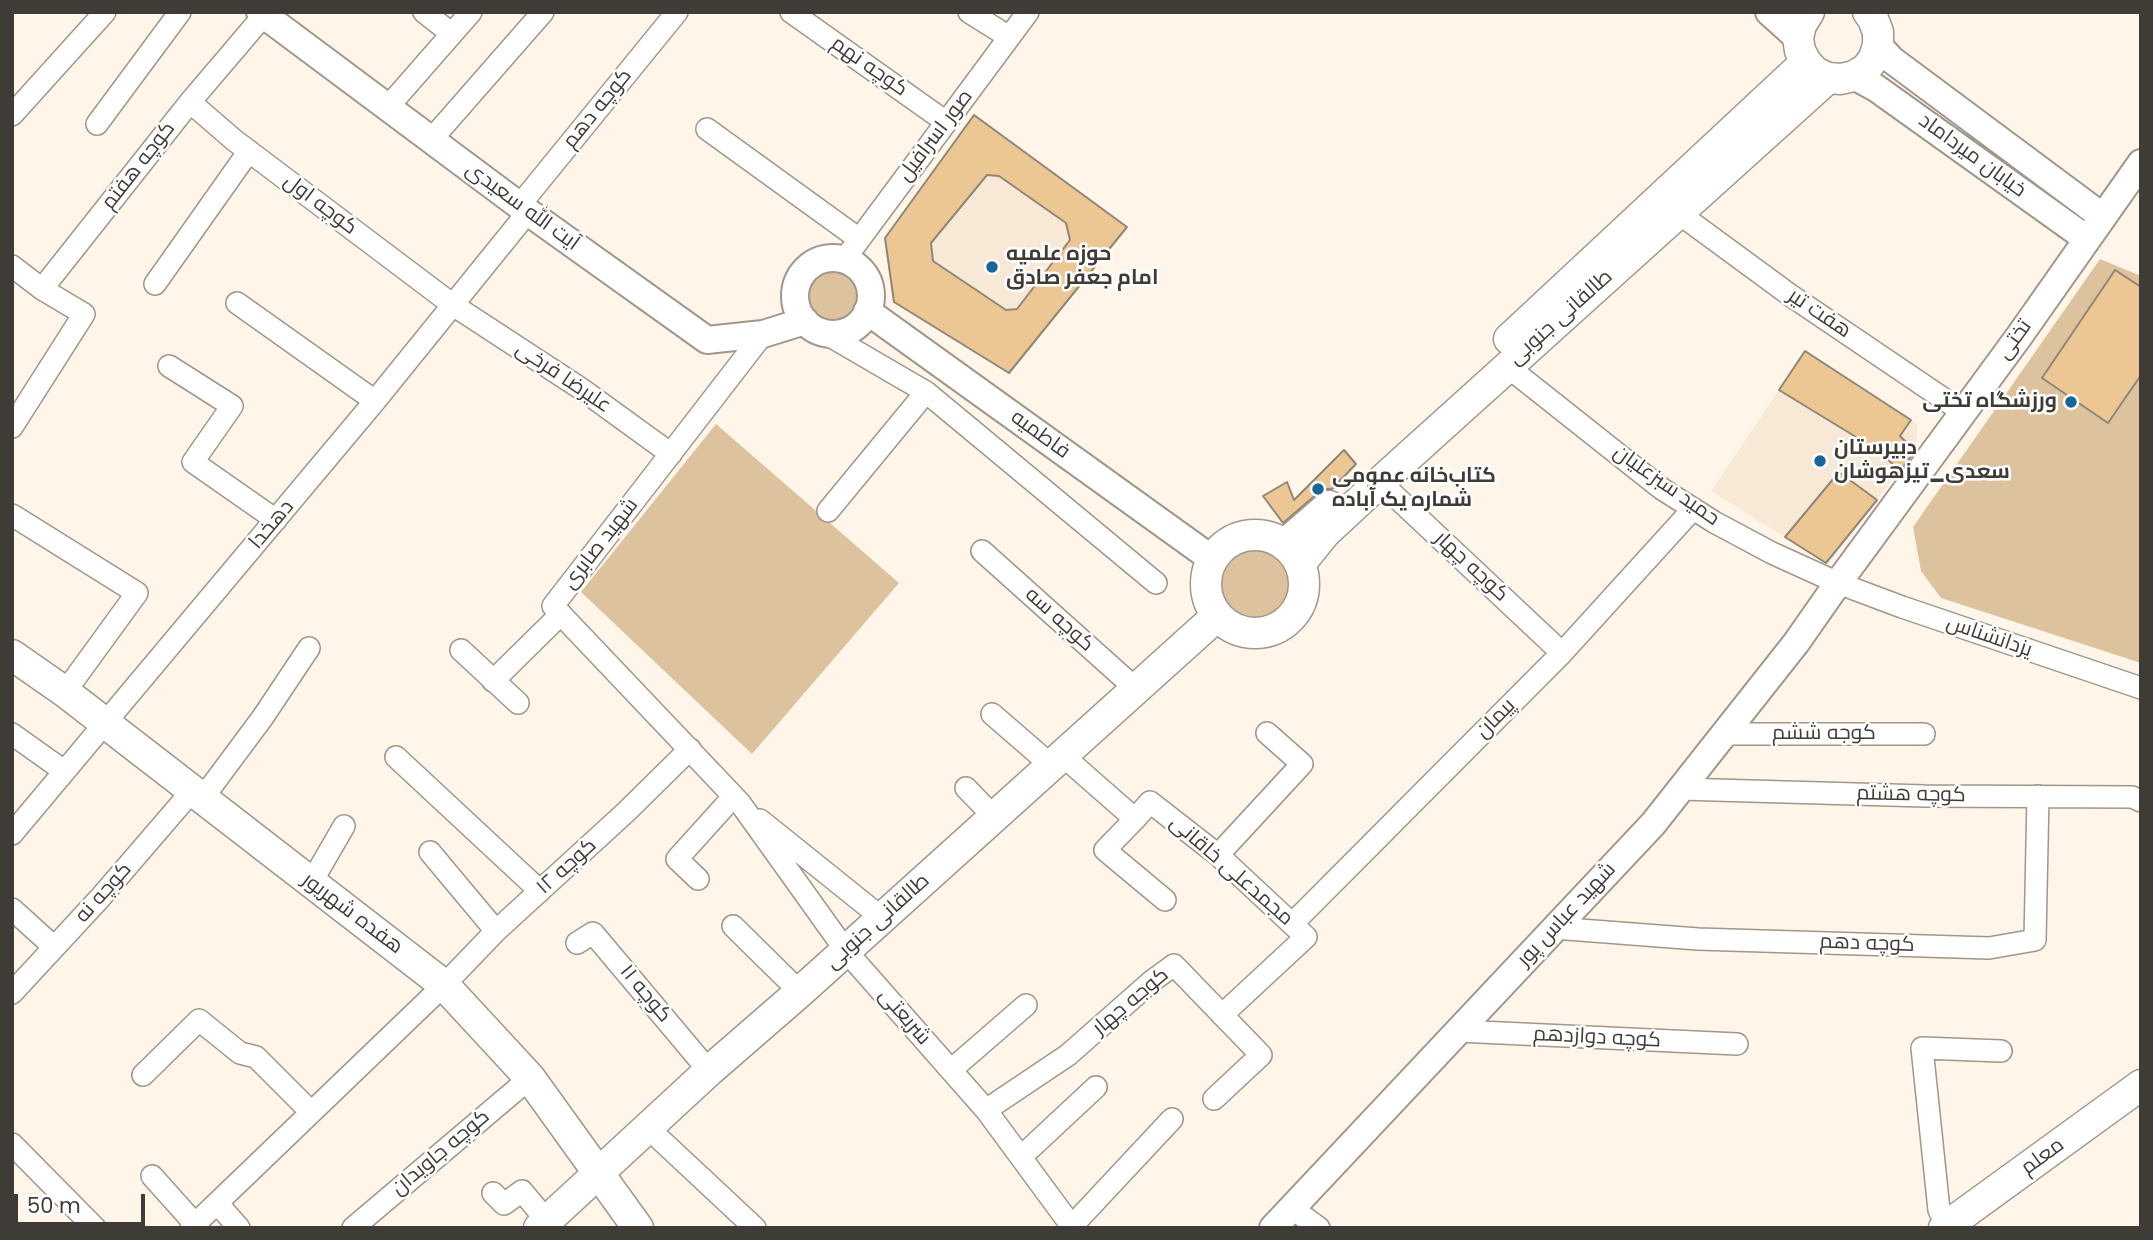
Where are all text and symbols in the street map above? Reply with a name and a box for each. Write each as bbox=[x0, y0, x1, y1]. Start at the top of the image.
street label: کوچه نهم bbox=[826, 31, 912, 103]
street label: کوچه دهم bbox=[558, 64, 638, 154]
street label: صور اسرافیل bbox=[893, 85, 979, 187]
street label: خیابان میرداماد bbox=[1913, 108, 2031, 204]
street label: کوچه هفتم bbox=[97, 117, 181, 215]
street label: آیت الله سعیدی bbox=[460, 157, 584, 257]
street label: کوچه اول bbox=[278, 169, 362, 241]
place label: حوزه علمیه امام جعفر صادق bbox=[1006, 242, 1159, 292]
marker: حوزه علمیه امام جعفر صادق bbox=[984, 259, 1000, 275]
street label: طالقانی جنوبی bbox=[1504, 265, 1618, 371]
street label: هفت تیر bbox=[1783, 284, 1855, 344]
street label: تختی bbox=[1992, 315, 2038, 365]
street label: علیرضا فرخی bbox=[511, 337, 615, 419]
place label: ورزشگاه تختی bbox=[1922, 389, 2057, 415]
marker: ورزشگاه تختی bbox=[2063, 394, 2079, 410]
street label: فاطمیه bbox=[1005, 405, 1075, 465]
place label: دبیرستان سعدی_تیزهوشان bbox=[1834, 436, 2010, 486]
street label: حمید سبزعلیان bbox=[1608, 440, 1724, 532]
marker: دبیرستان سعدی_تیزهوشان bbox=[1812, 453, 1828, 469]
place label: کتاب‌خانه عمومی شماره یک آباده bbox=[1332, 464, 1496, 514]
marker: کتاب‌خانه عمومی شماره یک آباده bbox=[1310, 481, 1326, 497]
street label: شهید صابری bbox=[558, 494, 644, 594]
street label: دهخدا bbox=[244, 495, 300, 555]
street label: کوچه چهار bbox=[1429, 526, 1513, 608]
street label: کوچه سه bbox=[1019, 582, 1099, 658]
street label: یزدانشناس bbox=[1943, 611, 2035, 663]
street label: پیمان bbox=[1471, 694, 1521, 744]
street label: کوجه ششم bbox=[1772, 721, 1876, 747]
street label: کوچه هشتم bbox=[1856, 781, 1966, 809]
street label: مجمدعلی خاقانی bbox=[1164, 810, 1298, 932]
street label: کوچه ۱۲ bbox=[532, 833, 602, 901]
street label: کوچه نه bbox=[70, 858, 138, 928]
street label: شهید عباس پور bbox=[1512, 858, 1622, 972]
street label: هفده شهریور bbox=[296, 868, 408, 960]
street label: طالقانی جنوبی bbox=[821, 869, 935, 975]
street label: کوچه دهم bbox=[1819, 930, 1915, 958]
street label: کوچه ۱۱ bbox=[614, 960, 676, 1028]
street label: کوجه چهار bbox=[1088, 963, 1174, 1041]
street label: شریعتی bbox=[873, 983, 935, 1051]
street label: کوچه دوازدهم bbox=[1532, 1022, 1662, 1054]
street label: کوچه جاویدان bbox=[387, 1105, 495, 1201]
street label: معلم bbox=[2017, 1133, 2069, 1181]
scale bar bbox=[18, 1180, 149, 1224]
text: 50 m bbox=[27, 1191, 81, 1220]

